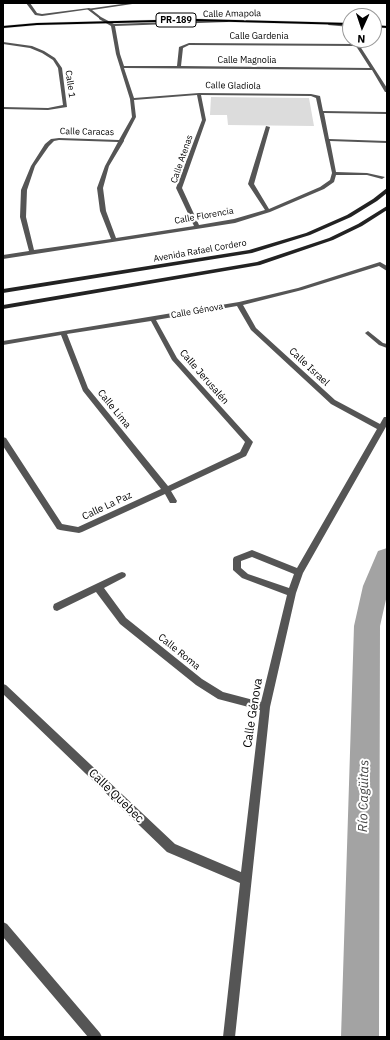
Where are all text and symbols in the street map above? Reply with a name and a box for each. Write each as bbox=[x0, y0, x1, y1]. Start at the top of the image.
street label: Calle Amapola bbox=[203, 8, 261, 20]
north arrow bbox=[342, 8, 382, 48]
road number: PR-189 bbox=[156, 13, 196, 27]
street label: Calle Gardenia bbox=[230, 31, 288, 41]
text: N bbox=[357, 32, 366, 46]
street label: Calle Magnolia bbox=[218, 55, 276, 65]
street label: Calle 1 bbox=[63, 70, 77, 98]
street label: Calle Gladiola bbox=[205, 80, 261, 92]
street label: Calle Caracas bbox=[60, 126, 114, 138]
street label: Calle Atenas bbox=[169, 133, 195, 185]
street label: Calle Florencia bbox=[174, 205, 234, 227]
street label: Avenida Rafael Cordero bbox=[153, 237, 247, 265]
street label: Calle Génova bbox=[170, 301, 224, 321]
street label: Calle Israel bbox=[286, 345, 332, 389]
street label: Calle Jerusalén bbox=[177, 347, 231, 407]
street label: Calle Lima bbox=[95, 387, 133, 431]
street label: Calle La Paz bbox=[80, 489, 134, 523]
street label: Calle Roma bbox=[156, 631, 202, 673]
street label: Calle Génova bbox=[240, 677, 266, 749]
water label: Río Cagüitas bbox=[356, 760, 372, 832]
street label: Calle Quebec bbox=[85, 766, 147, 826]

